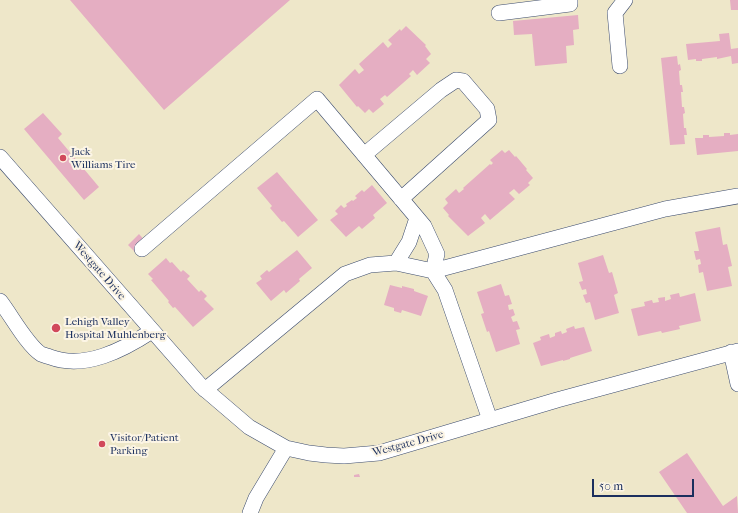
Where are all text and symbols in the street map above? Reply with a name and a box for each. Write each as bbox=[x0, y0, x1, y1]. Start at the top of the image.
place label: Jack Williams Tire bbox=[71, 145, 135, 171]
marker: Jack Williams Tire bbox=[58, 153, 68, 163]
street label: Westgate Drive bbox=[70, 239, 128, 303]
place label: Lehigh Valley Hospital Muhlenberg bbox=[65, 315, 166, 341]
marker: Lehigh Valley Hospital Muhlenberg bbox=[50, 322, 62, 334]
street label: Westgate Drive bbox=[371, 428, 445, 460]
place label: Visitor/Patient Parking bbox=[110, 431, 179, 457]
marker: Visitor/Patient Parking bbox=[97, 439, 107, 449]
scale bar bbox=[594, 471, 696, 497]
text: 50 m bbox=[599, 479, 623, 493]

